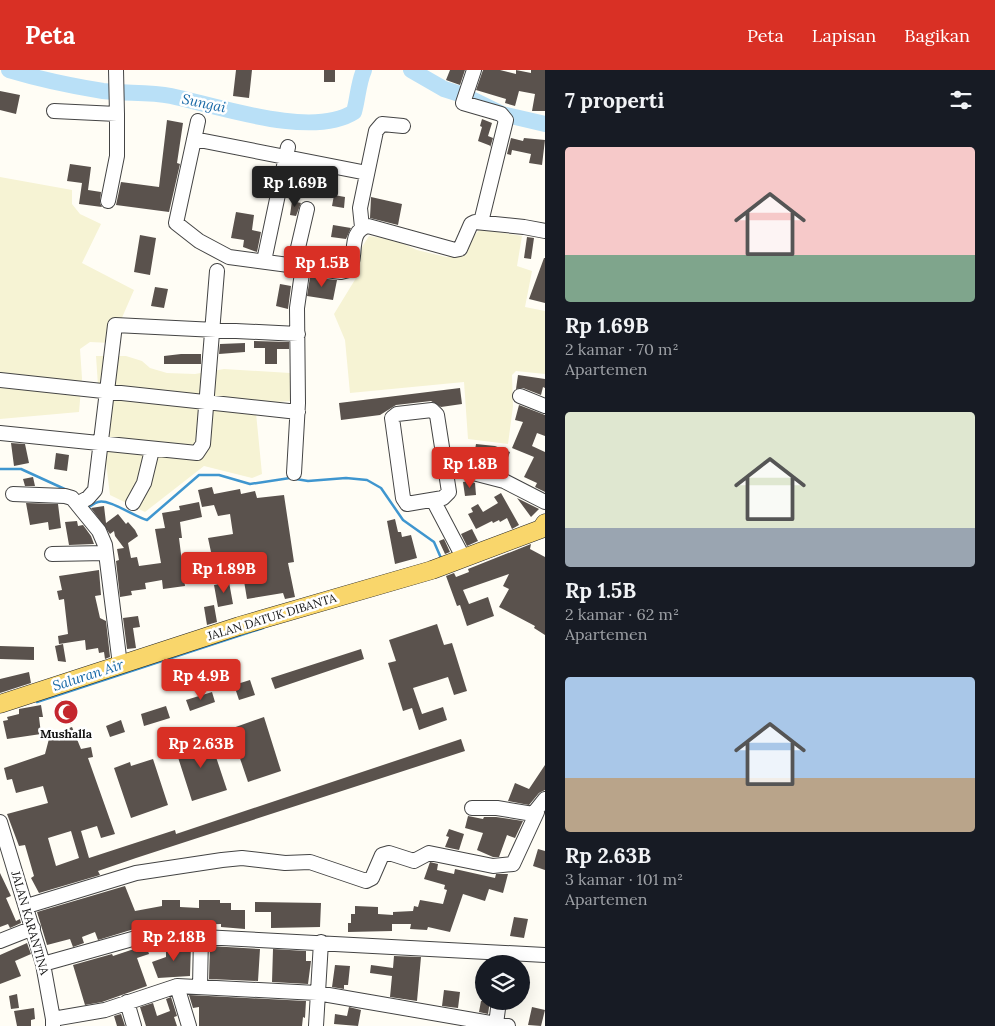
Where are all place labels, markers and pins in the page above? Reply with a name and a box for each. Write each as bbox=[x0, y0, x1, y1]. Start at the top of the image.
pin: Rp 1.69B bbox=[243, 166, 347, 208]
pin: Rp 1.5B bbox=[276, 246, 368, 288]
pin: Rp 1.8B bbox=[424, 446, 516, 489]
pin: Rp 1.89B bbox=[172, 552, 276, 594]
pin: Rp 4.9B bbox=[155, 658, 247, 701]
mosque icon: Mushalla bbox=[53, 699, 79, 725]
place label: Mushalla bbox=[40, 726, 93, 741]
pin: Rp 2.63B bbox=[149, 726, 253, 769]
pin: Rp 2.18B bbox=[122, 920, 226, 962]

